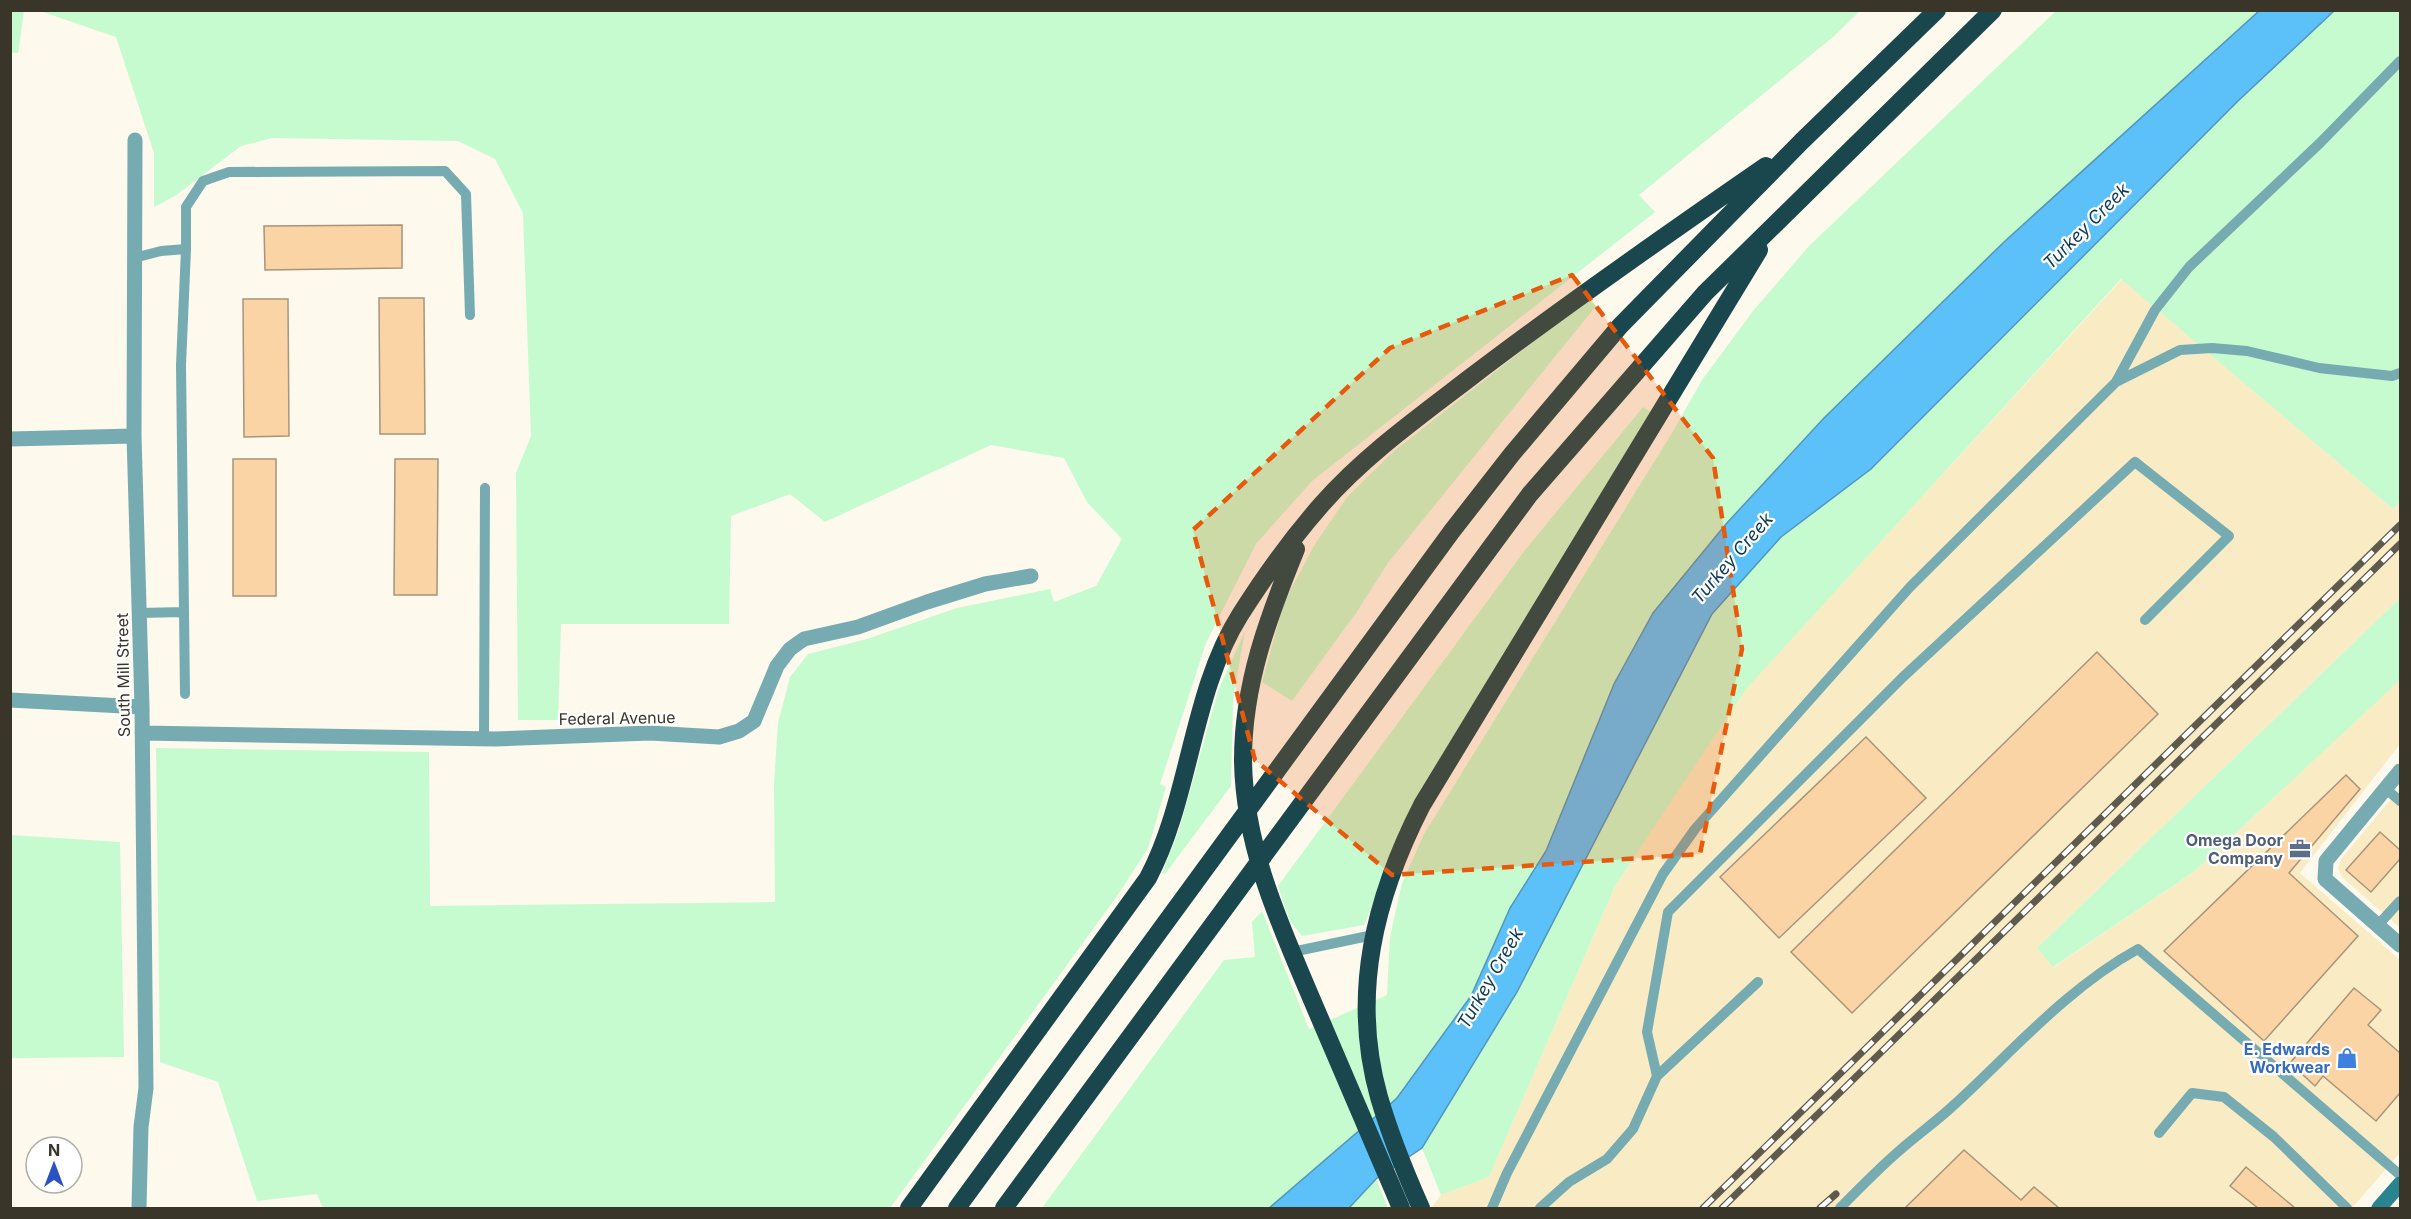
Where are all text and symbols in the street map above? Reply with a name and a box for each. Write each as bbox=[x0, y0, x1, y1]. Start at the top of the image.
water label: Turkey Creek bbox=[2039, 178, 2134, 273]
water label: Turkey Creek bbox=[1687, 508, 1778, 608]
street label: South Mill Street bbox=[112, 613, 134, 737]
street label: Federal Avenue bbox=[558, 707, 676, 729]
place label: Omega Door Company bbox=[2186, 830, 2283, 868]
office icon: Omega Door Company bbox=[2288, 837, 2312, 861]
water label: Turkey Creek bbox=[1453, 923, 1528, 1032]
place label: E. Edwards Workwear bbox=[2244, 1039, 2330, 1077]
shop icon: E. Edwards Workwear bbox=[2335, 1046, 2359, 1070]
north arrow bbox=[24, 1135, 84, 1195]
text: N bbox=[48, 1140, 60, 1160]

